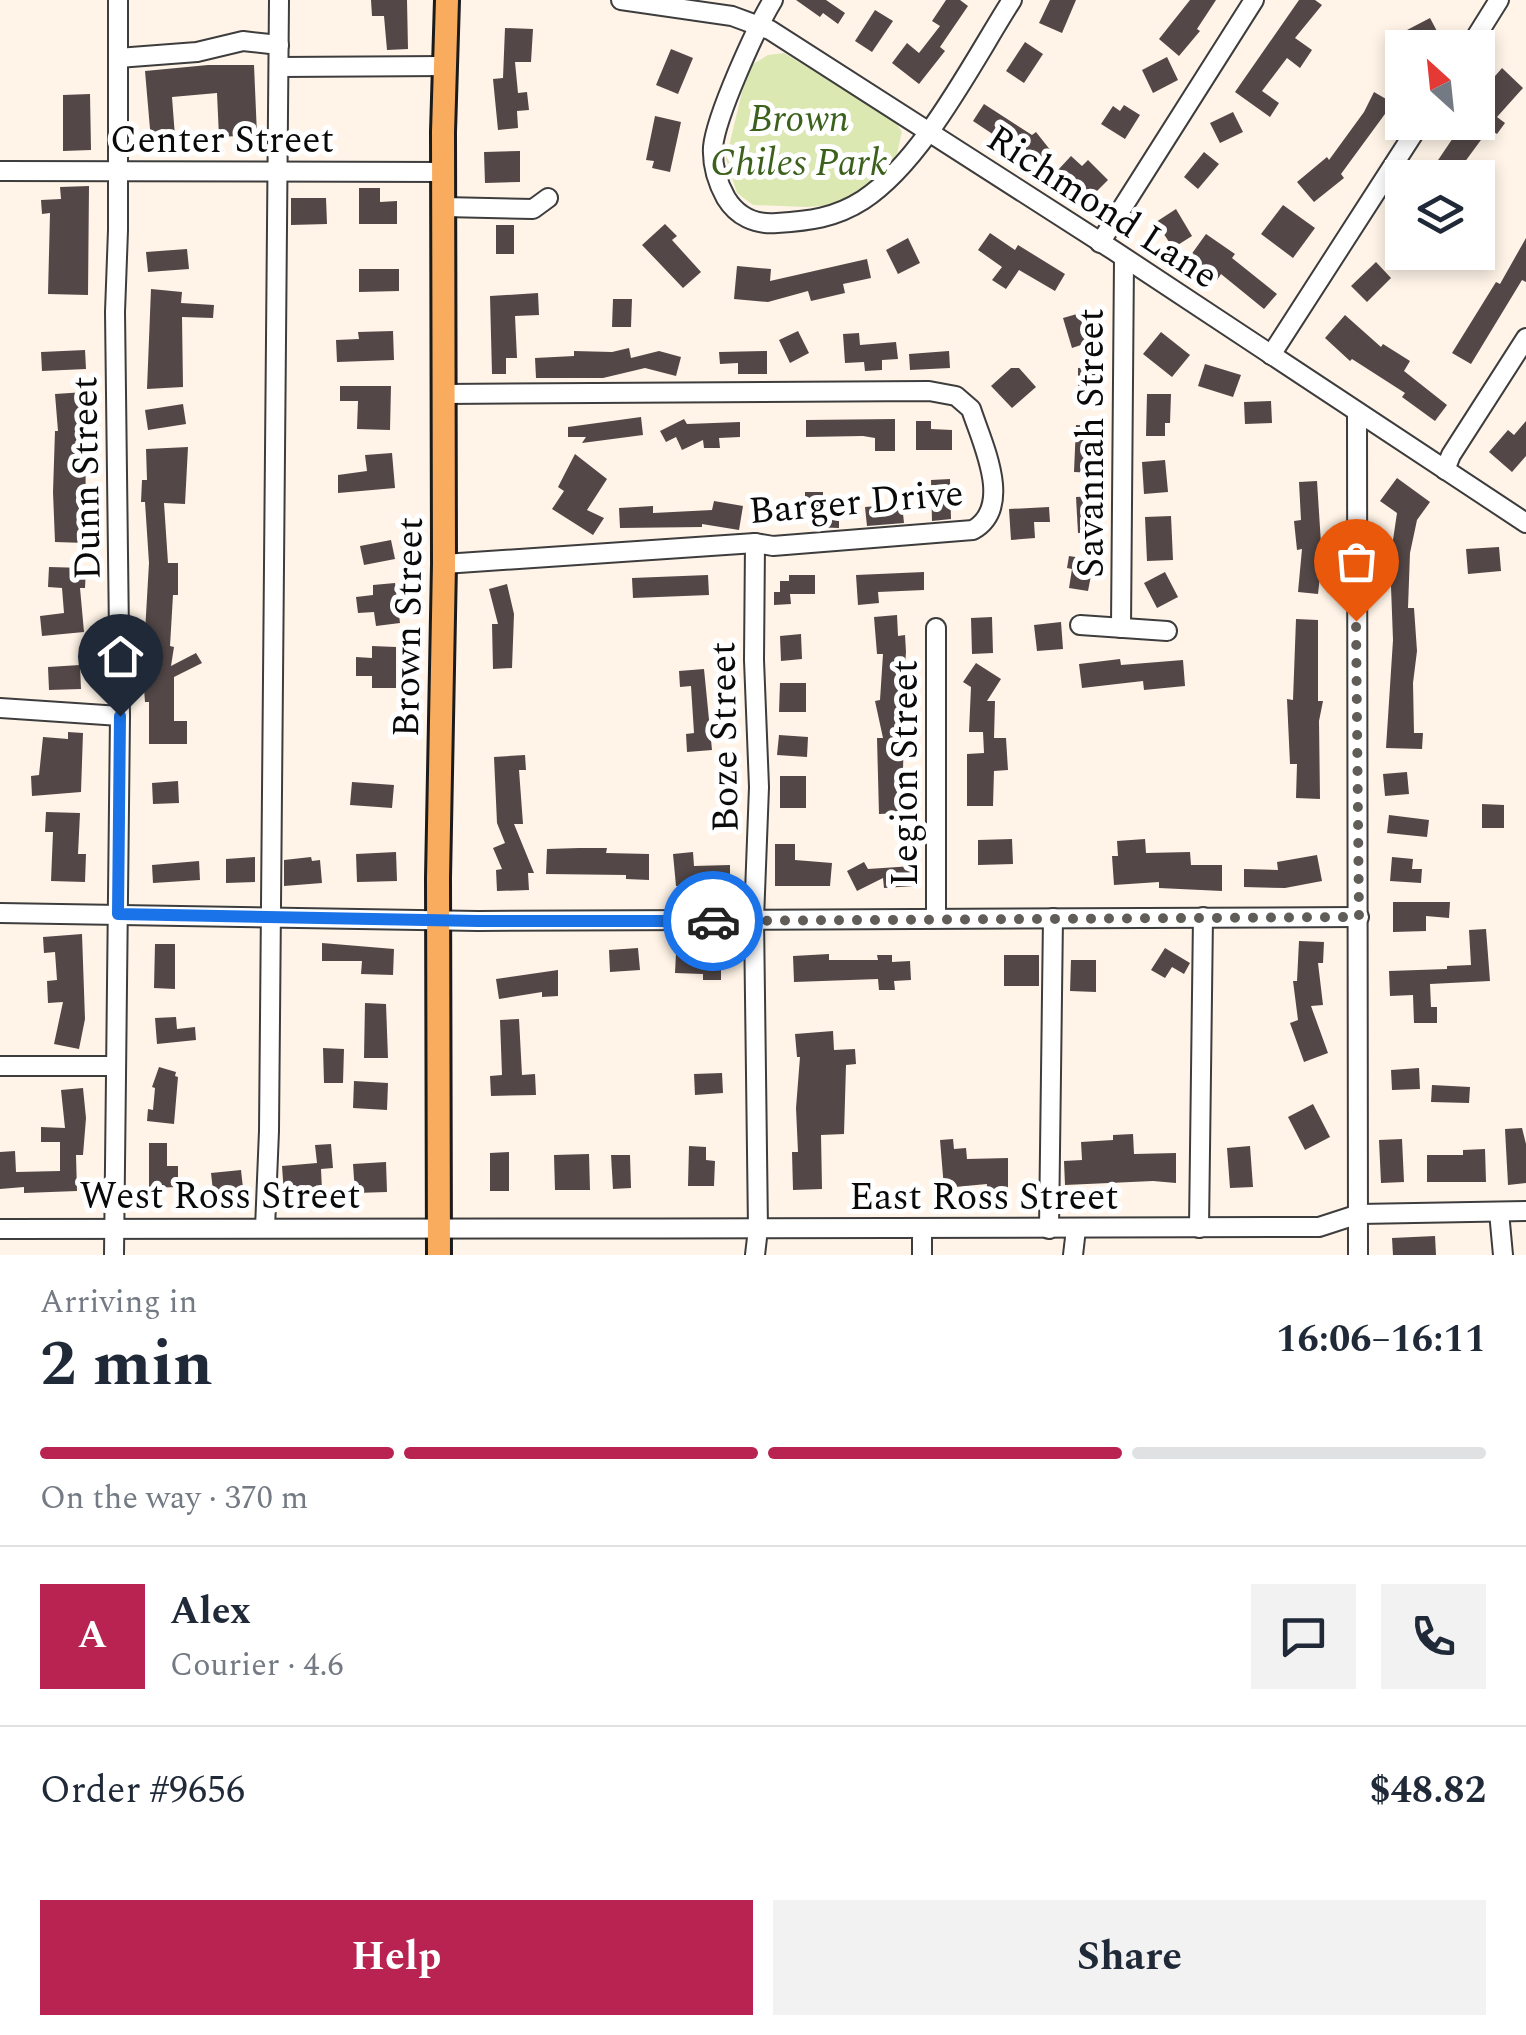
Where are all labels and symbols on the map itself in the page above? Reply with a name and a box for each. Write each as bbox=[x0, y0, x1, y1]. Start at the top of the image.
north arrow bbox=[1385, 30, 1495, 140]
park label: Brown Chiles Park bbox=[710, 91, 888, 193]
street label: Richmond Lane bbox=[974, 111, 1229, 305]
street label: Center Street bbox=[110, 112, 334, 170]
street label: Savannah Street bbox=[1063, 308, 1121, 578]
street label: Dunn Street bbox=[56, 375, 118, 581]
street label: Barger Drive bbox=[747, 465, 966, 541]
street label: Brown Street bbox=[378, 516, 440, 738]
pin bbox=[1314, 519, 1399, 622]
pin bbox=[78, 614, 163, 717]
street label: Boze Street bbox=[694, 641, 756, 833]
street label: Legion Street bbox=[877, 660, 935, 886]
courier bbox=[663, 871, 763, 971]
street label: West Ross Street bbox=[79, 1168, 361, 1226]
street label: East Ross Street bbox=[849, 1169, 1119, 1227]

